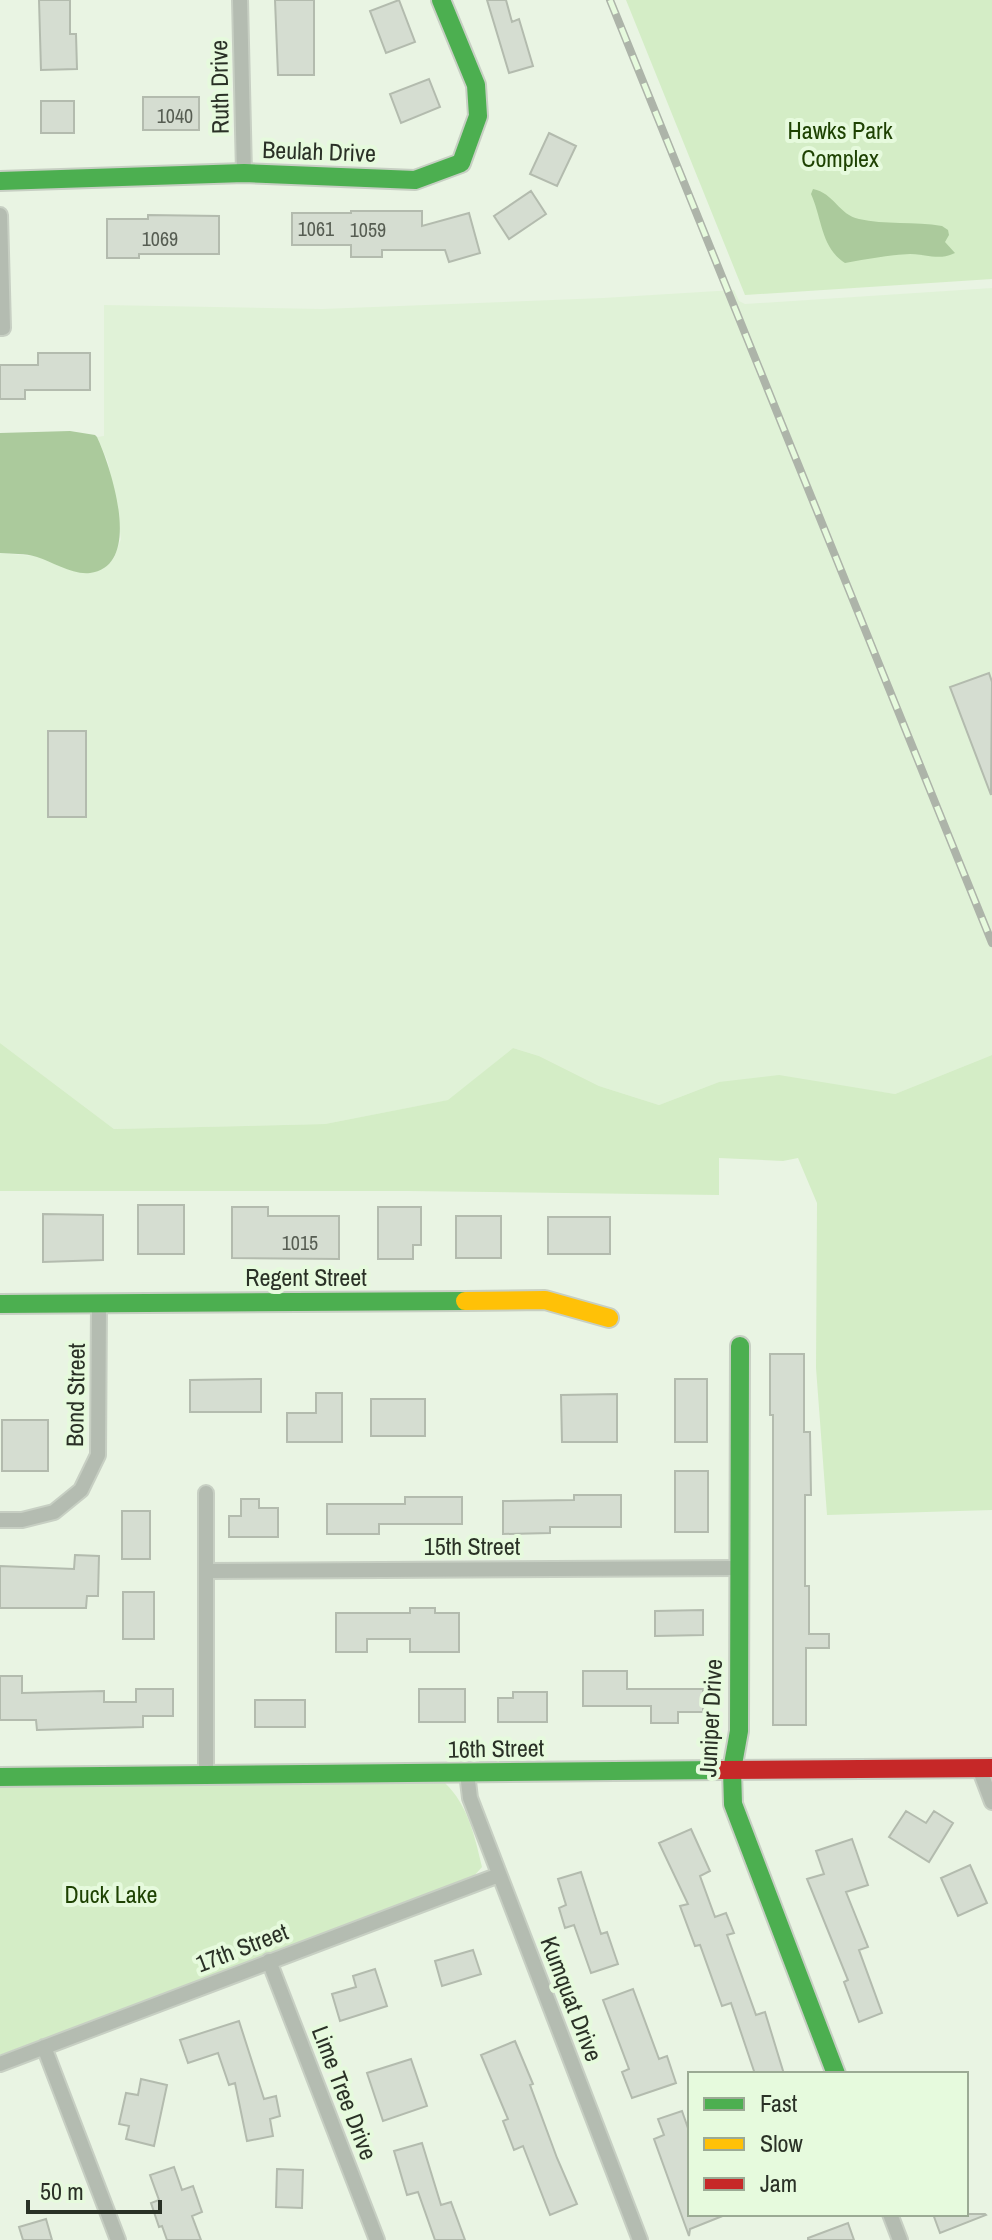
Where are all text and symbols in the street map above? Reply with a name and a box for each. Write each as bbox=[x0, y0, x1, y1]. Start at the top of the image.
street label: Ruth Drive bbox=[202, 40, 236, 134]
house number: 1040 bbox=[157, 102, 193, 129]
park label: Hawks Park Complex bbox=[788, 114, 893, 174]
street label: Beulah Drive bbox=[262, 133, 376, 169]
house number: 1061 bbox=[298, 215, 334, 242]
house number: 1059 bbox=[350, 216, 386, 243]
house number: 1069 bbox=[142, 225, 178, 252]
house number: 1015 bbox=[282, 1229, 318, 1256]
street label: Regent Street bbox=[245, 1261, 367, 1293]
street label: Bond Street bbox=[58, 1342, 92, 1447]
street label: 15th Street bbox=[424, 1530, 521, 1562]
street label: Juniper Drive bbox=[691, 1658, 729, 1778]
street label: 16th Street bbox=[448, 1731, 545, 1765]
park label: Duck Lake bbox=[65, 1878, 157, 1910]
street label: 17th Street bbox=[191, 1915, 293, 1979]
street label: Kumquat Drive bbox=[533, 1932, 610, 2066]
street label: Lime Tree Drive bbox=[305, 2021, 385, 2164]
legend bbox=[688, 2072, 968, 2216]
text: Fast bbox=[760, 2087, 798, 2119]
text: Slow bbox=[760, 2127, 803, 2159]
scale bar bbox=[28, 2164, 160, 2214]
text: Jam bbox=[760, 2167, 797, 2199]
text: 50 m bbox=[40, 2175, 84, 2207]

